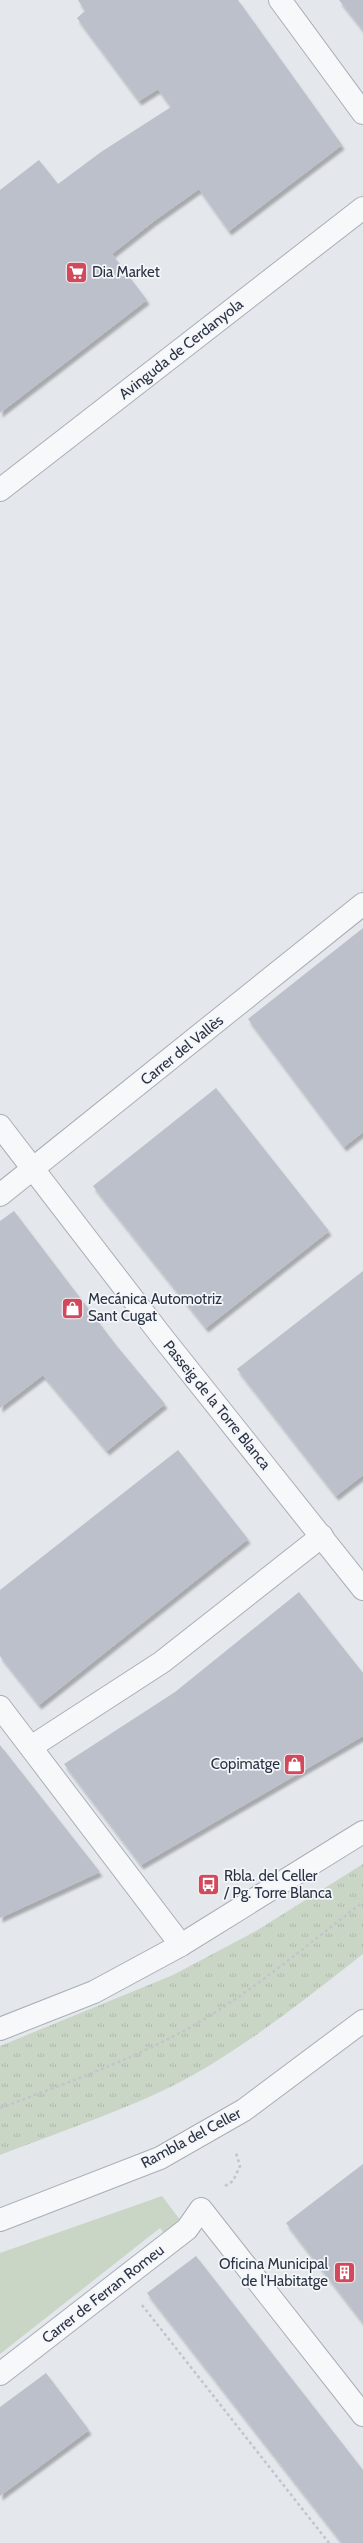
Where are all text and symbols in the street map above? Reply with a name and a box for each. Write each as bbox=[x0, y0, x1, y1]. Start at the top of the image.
supermarket icon: Dia Market bbox=[63, 259, 89, 285]
place label: Dia Market bbox=[92, 263, 160, 281]
street label: Avinguda de Cerdanyola bbox=[115, 294, 247, 403]
street label: Carrer del Vallès bbox=[137, 1011, 227, 1089]
place label: Mecánica Automotriz Sant Cugat bbox=[88, 1290, 222, 1325]
shop icon: Mecánica Automotriz Sant Cugat bbox=[60, 1295, 86, 1321]
street label: Passeig de la Torre Blanca bbox=[159, 1337, 275, 1474]
shop icon: Copimatge bbox=[282, 1751, 308, 1777]
place label: Copimatge bbox=[211, 1755, 280, 1773]
place label: Rbla. del Celler / Pg. Torre Blanca bbox=[223, 1867, 333, 1902]
bus stop icon: Rbla. del Celler / Pg. Torre Blanca bbox=[196, 1872, 222, 1898]
street label: Rambla del Celler bbox=[138, 2104, 244, 2172]
street label: Carrer de Ferran Romeu bbox=[38, 2241, 168, 2347]
place label: Oficina Municipal de l'Habitatge bbox=[219, 2255, 328, 2290]
building icon: Oficina Municipal de l'Habitatge bbox=[331, 2260, 357, 2286]

